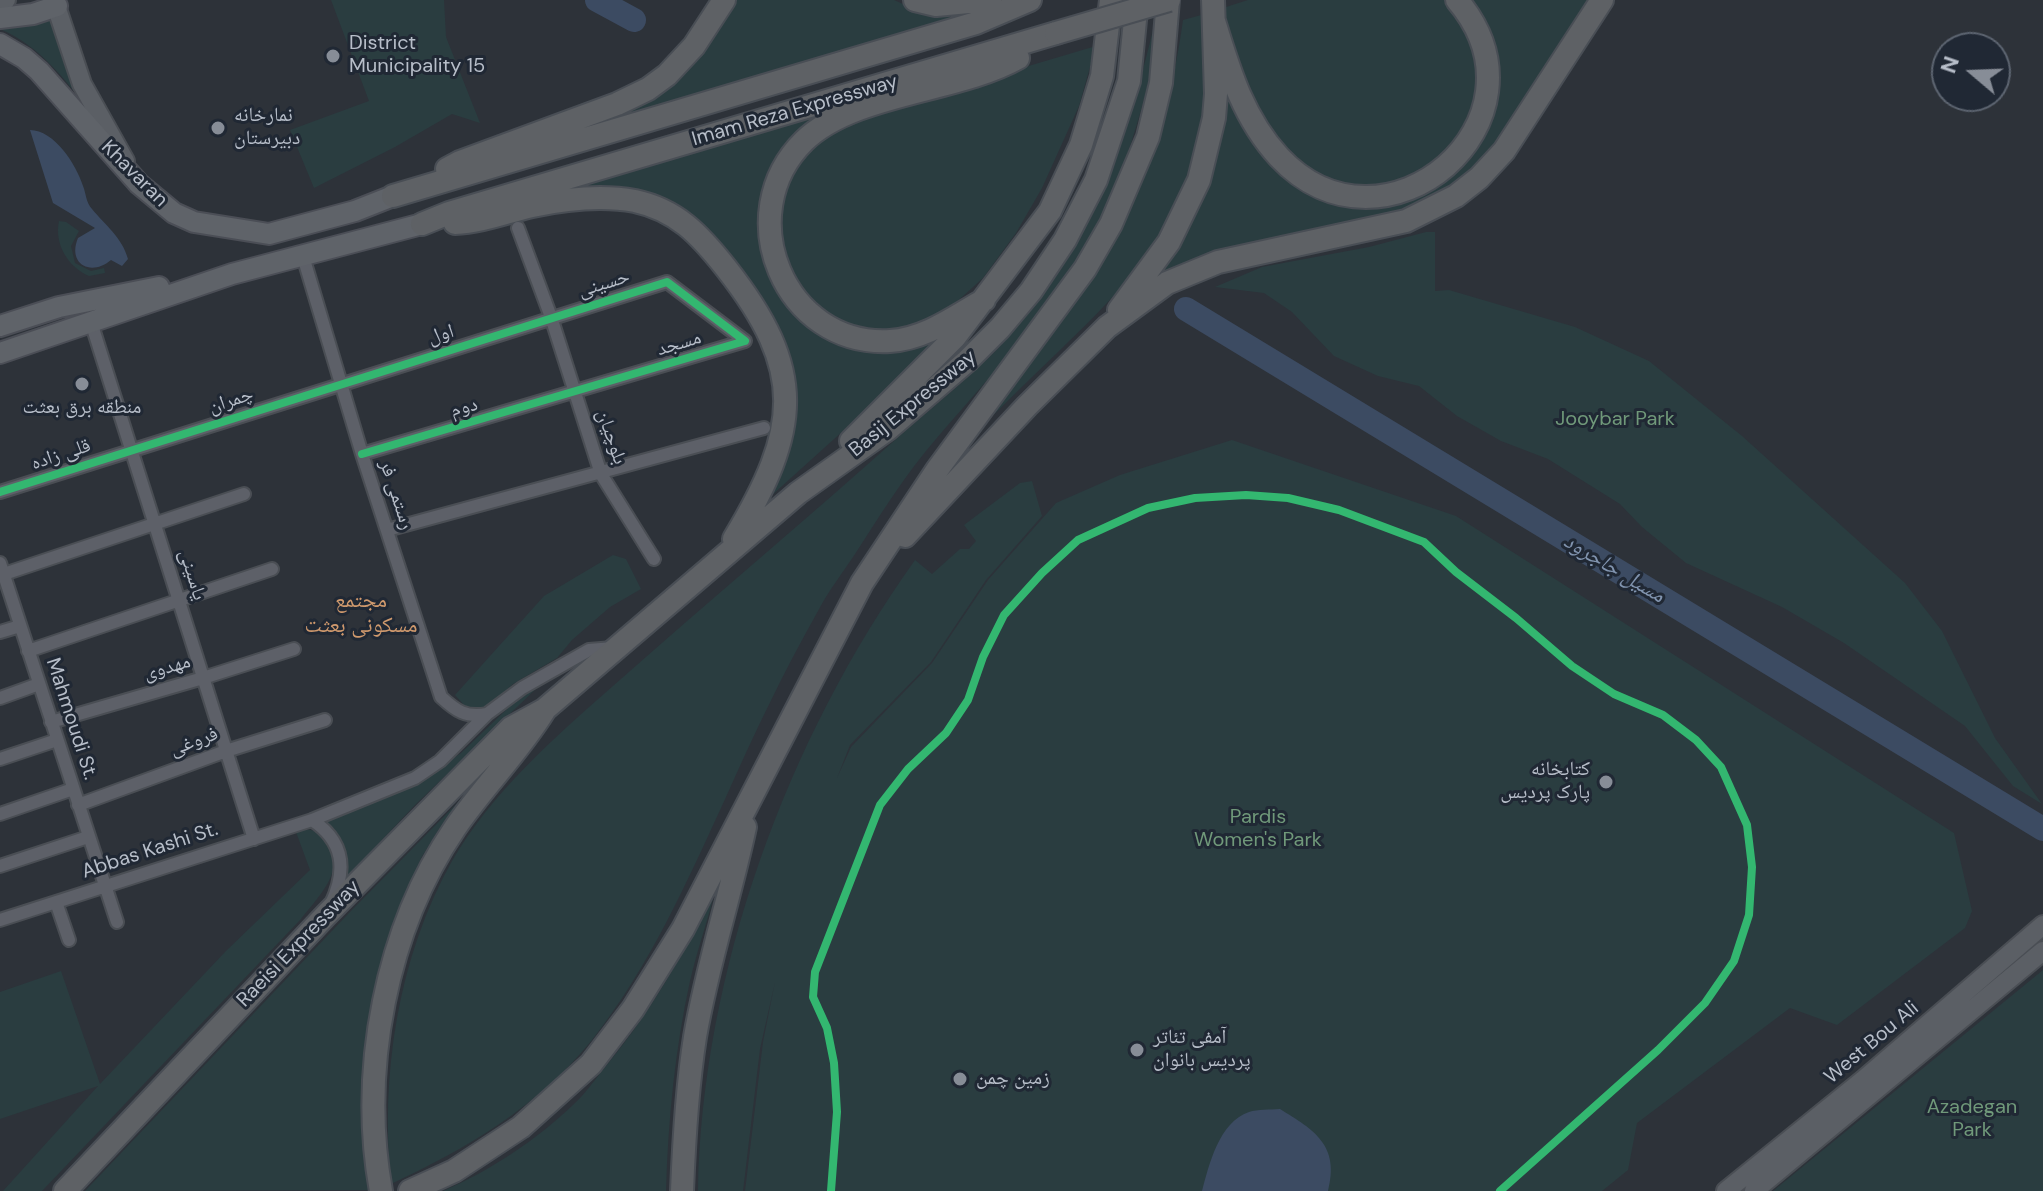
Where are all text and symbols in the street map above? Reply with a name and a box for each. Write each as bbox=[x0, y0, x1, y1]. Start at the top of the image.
place label: District Municipality 15 bbox=[349, 32, 485, 79]
north arrow bbox=[1931, 32, 2011, 112]
marker: District Municipality 15 bbox=[324, 47, 342, 65]
text: N bbox=[1933, 52, 1966, 77]
street label: Imam Reza Expressway bbox=[689, 70, 901, 152]
place label: نمارخانه دبیرستان bbox=[234, 104, 300, 151]
marker: نمارخانه دبیرستان bbox=[209, 119, 227, 137]
street label: Khavaran bbox=[96, 136, 172, 212]
street label: حسینی bbox=[575, 265, 633, 303]
street label: اول bbox=[425, 320, 457, 350]
street label: مسجد bbox=[654, 326, 704, 362]
street label: Basij Expressway bbox=[845, 345, 981, 463]
marker: منطقه برق بعثت bbox=[73, 375, 91, 393]
street label: چمران bbox=[206, 383, 256, 419]
street label: دوم bbox=[448, 393, 480, 423]
place label: منطقه برق بعثت bbox=[23, 396, 141, 420]
street label: بلوچیان bbox=[590, 406, 632, 468]
park label: Jooybar Park bbox=[1555, 408, 1675, 432]
street label: قلی زاده bbox=[28, 434, 94, 476]
street label: رستمی فر bbox=[373, 457, 419, 533]
water label: مسیل جاجرود bbox=[1559, 528, 1669, 610]
street label: یاسینی bbox=[173, 547, 211, 603]
district label: مجتمع مسکونی بعثت bbox=[304, 588, 418, 640]
street label: مهدوی bbox=[141, 650, 193, 686]
street label: Mahmoudi St. bbox=[40, 655, 102, 783]
street label: فروغی bbox=[167, 722, 221, 762]
place label: کتابخانه پارک پردیس bbox=[1500, 758, 1590, 805]
marker: کتابخانه پارک پردیس bbox=[1597, 773, 1615, 791]
park label: Pardis Women's Park bbox=[1194, 806, 1322, 853]
street label: Abbas Kashi St. bbox=[79, 818, 221, 884]
street label: Raeisi Expressway bbox=[232, 876, 366, 1012]
street label: West Bou Ali bbox=[1820, 997, 1924, 1089]
place label: آمفی تئاتر پردیس بانوان bbox=[1153, 1026, 1251, 1073]
marker: آمفی تئاتر پردیس بانوان bbox=[1128, 1041, 1146, 1059]
place label: زمین چمن bbox=[976, 1067, 1050, 1091]
marker: زمین چمن bbox=[951, 1070, 969, 1088]
park label: Azadegan Park bbox=[1927, 1096, 2017, 1143]

